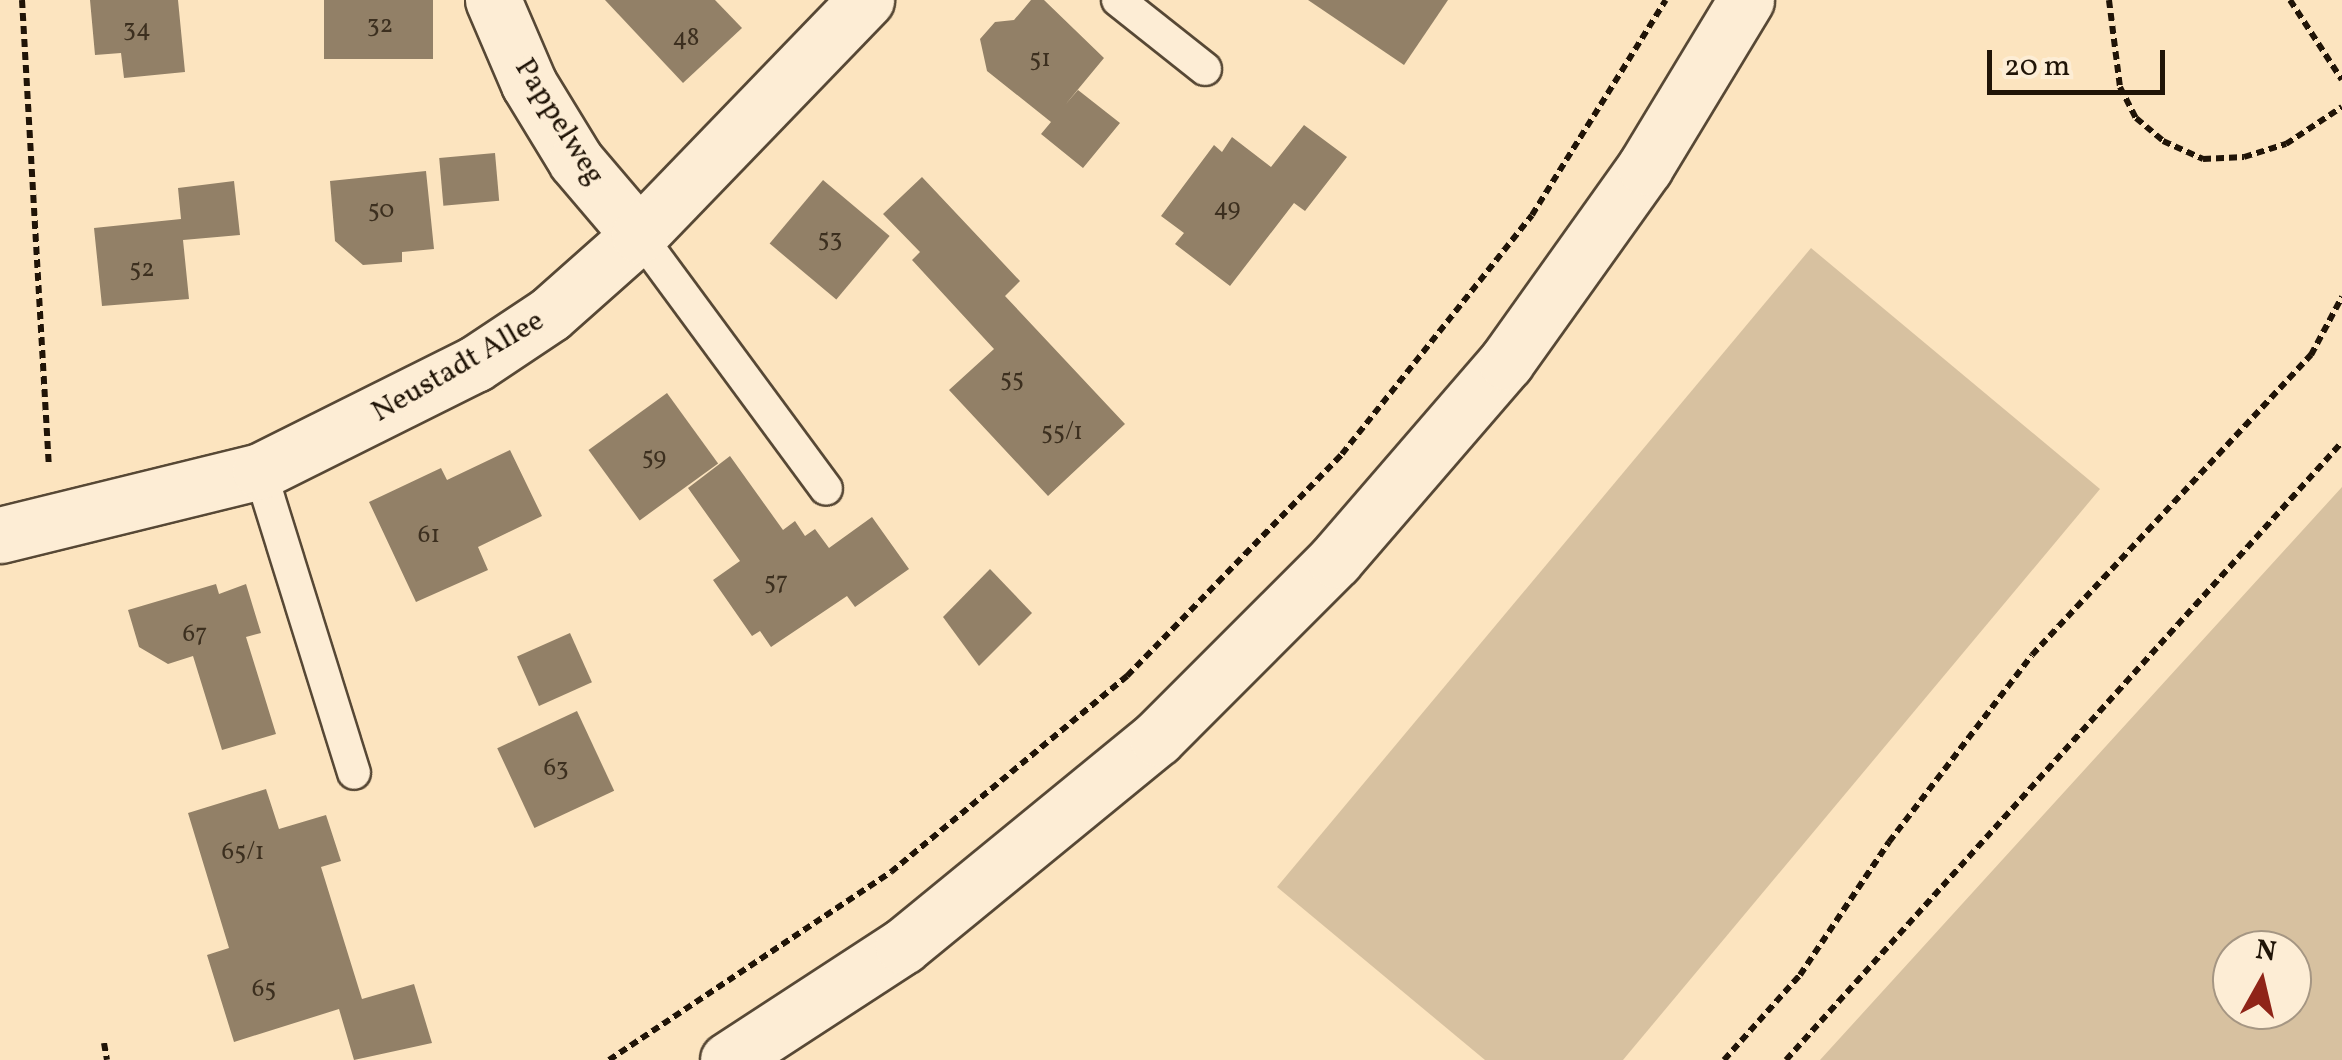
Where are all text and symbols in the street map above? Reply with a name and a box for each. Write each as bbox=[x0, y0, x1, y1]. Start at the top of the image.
house number: 32 bbox=[367, 11, 393, 41]
house number: 34 bbox=[123, 15, 151, 45]
house number: 48 bbox=[672, 24, 700, 54]
scale bar bbox=[1992, 30, 2170, 92]
house number: 51 bbox=[1029, 45, 1051, 75]
text: 20 m bbox=[2004, 46, 2070, 88]
street label: Pappelweg bbox=[506, 52, 612, 192]
house number: 49 bbox=[1213, 194, 1241, 224]
house number: 50 bbox=[368, 196, 394, 226]
house number: 53 bbox=[818, 225, 842, 255]
house number: 52 bbox=[129, 255, 155, 285]
street label: Neustadt Allee bbox=[366, 303, 550, 431]
house number: 55 bbox=[1000, 365, 1024, 395]
house number: 55/1 bbox=[1041, 418, 1083, 448]
house number: 59 bbox=[642, 443, 666, 473]
house number: 61 bbox=[418, 521, 440, 551]
house number: 57 bbox=[764, 568, 788, 598]
house number: 67 bbox=[183, 620, 207, 650]
house number: 63 bbox=[543, 754, 569, 784]
house number: 65/1 bbox=[222, 838, 264, 868]
north arrow bbox=[2212, 930, 2312, 1030]
text: N bbox=[2253, 931, 2279, 973]
house number: 65 bbox=[252, 975, 276, 1005]

